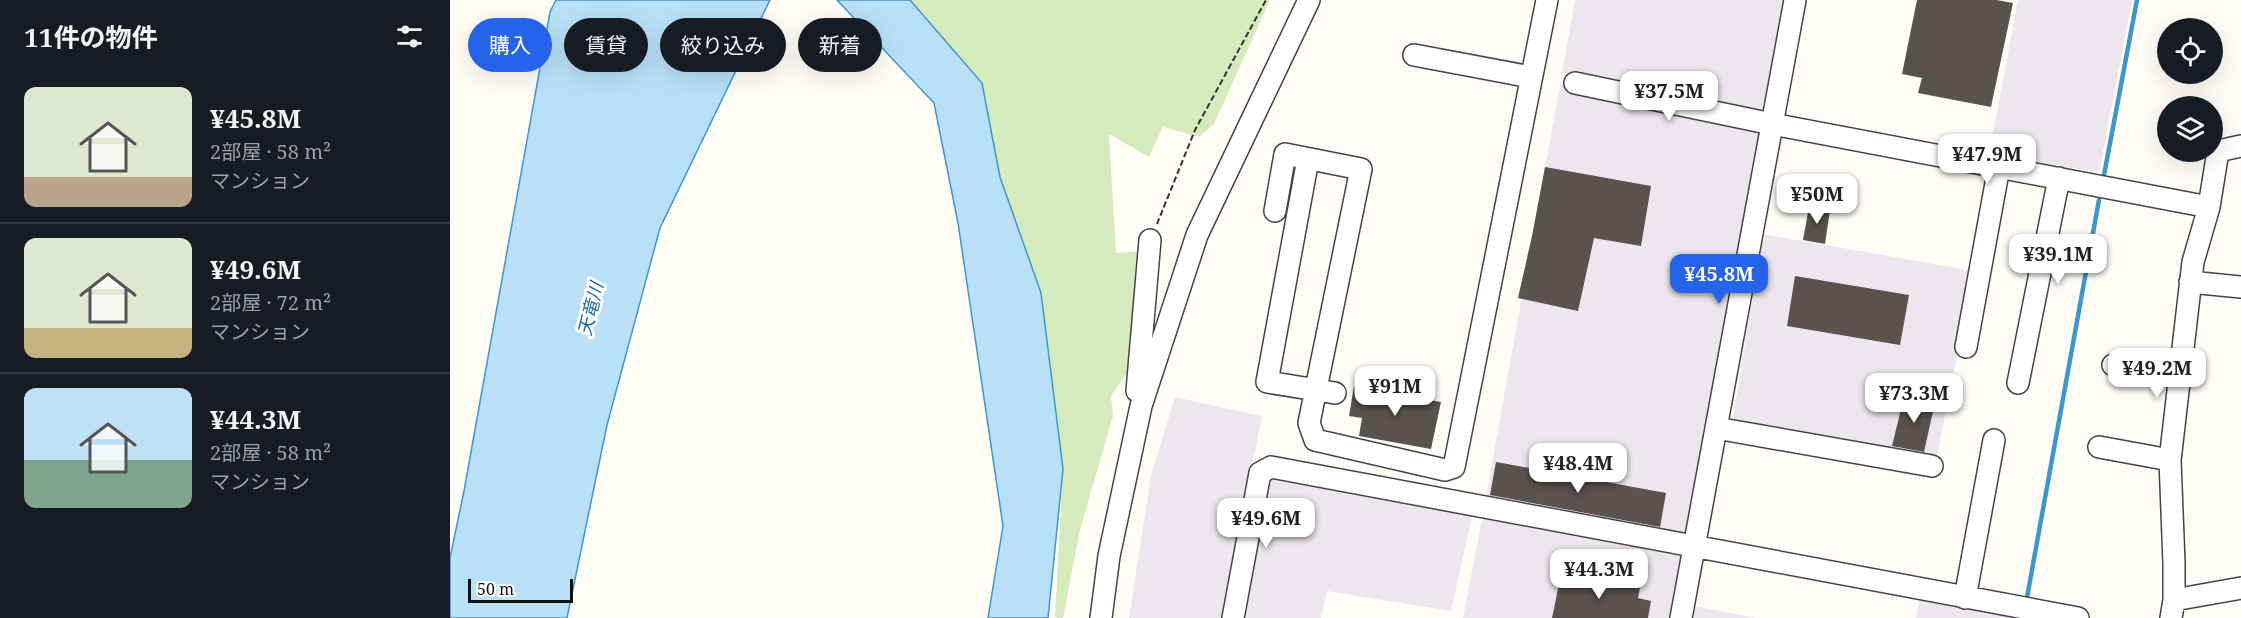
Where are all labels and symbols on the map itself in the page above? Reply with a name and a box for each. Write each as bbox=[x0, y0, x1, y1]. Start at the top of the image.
pin: ¥37.5M bbox=[1620, 71, 1718, 122]
pin: ¥47.9M bbox=[1938, 134, 2036, 185]
pin: ¥50M bbox=[1781, 174, 1853, 225]
pin: ¥39.1M bbox=[2009, 234, 2107, 285]
pin: ¥45.8M bbox=[1670, 254, 1768, 305]
water label: 天竜川 bbox=[572, 278, 609, 338]
pin: ¥49.2M bbox=[2108, 348, 2206, 399]
pin: ¥91M bbox=[1359, 366, 1431, 417]
pin: ¥73.3M bbox=[1865, 373, 1963, 424]
pin: ¥48.4M bbox=[1529, 443, 1627, 494]
pin: ¥49.6M bbox=[1217, 498, 1315, 549]
pin: ¥44.3M bbox=[1550, 549, 1648, 600]
scale bar bbox=[468, 576, 573, 604]

